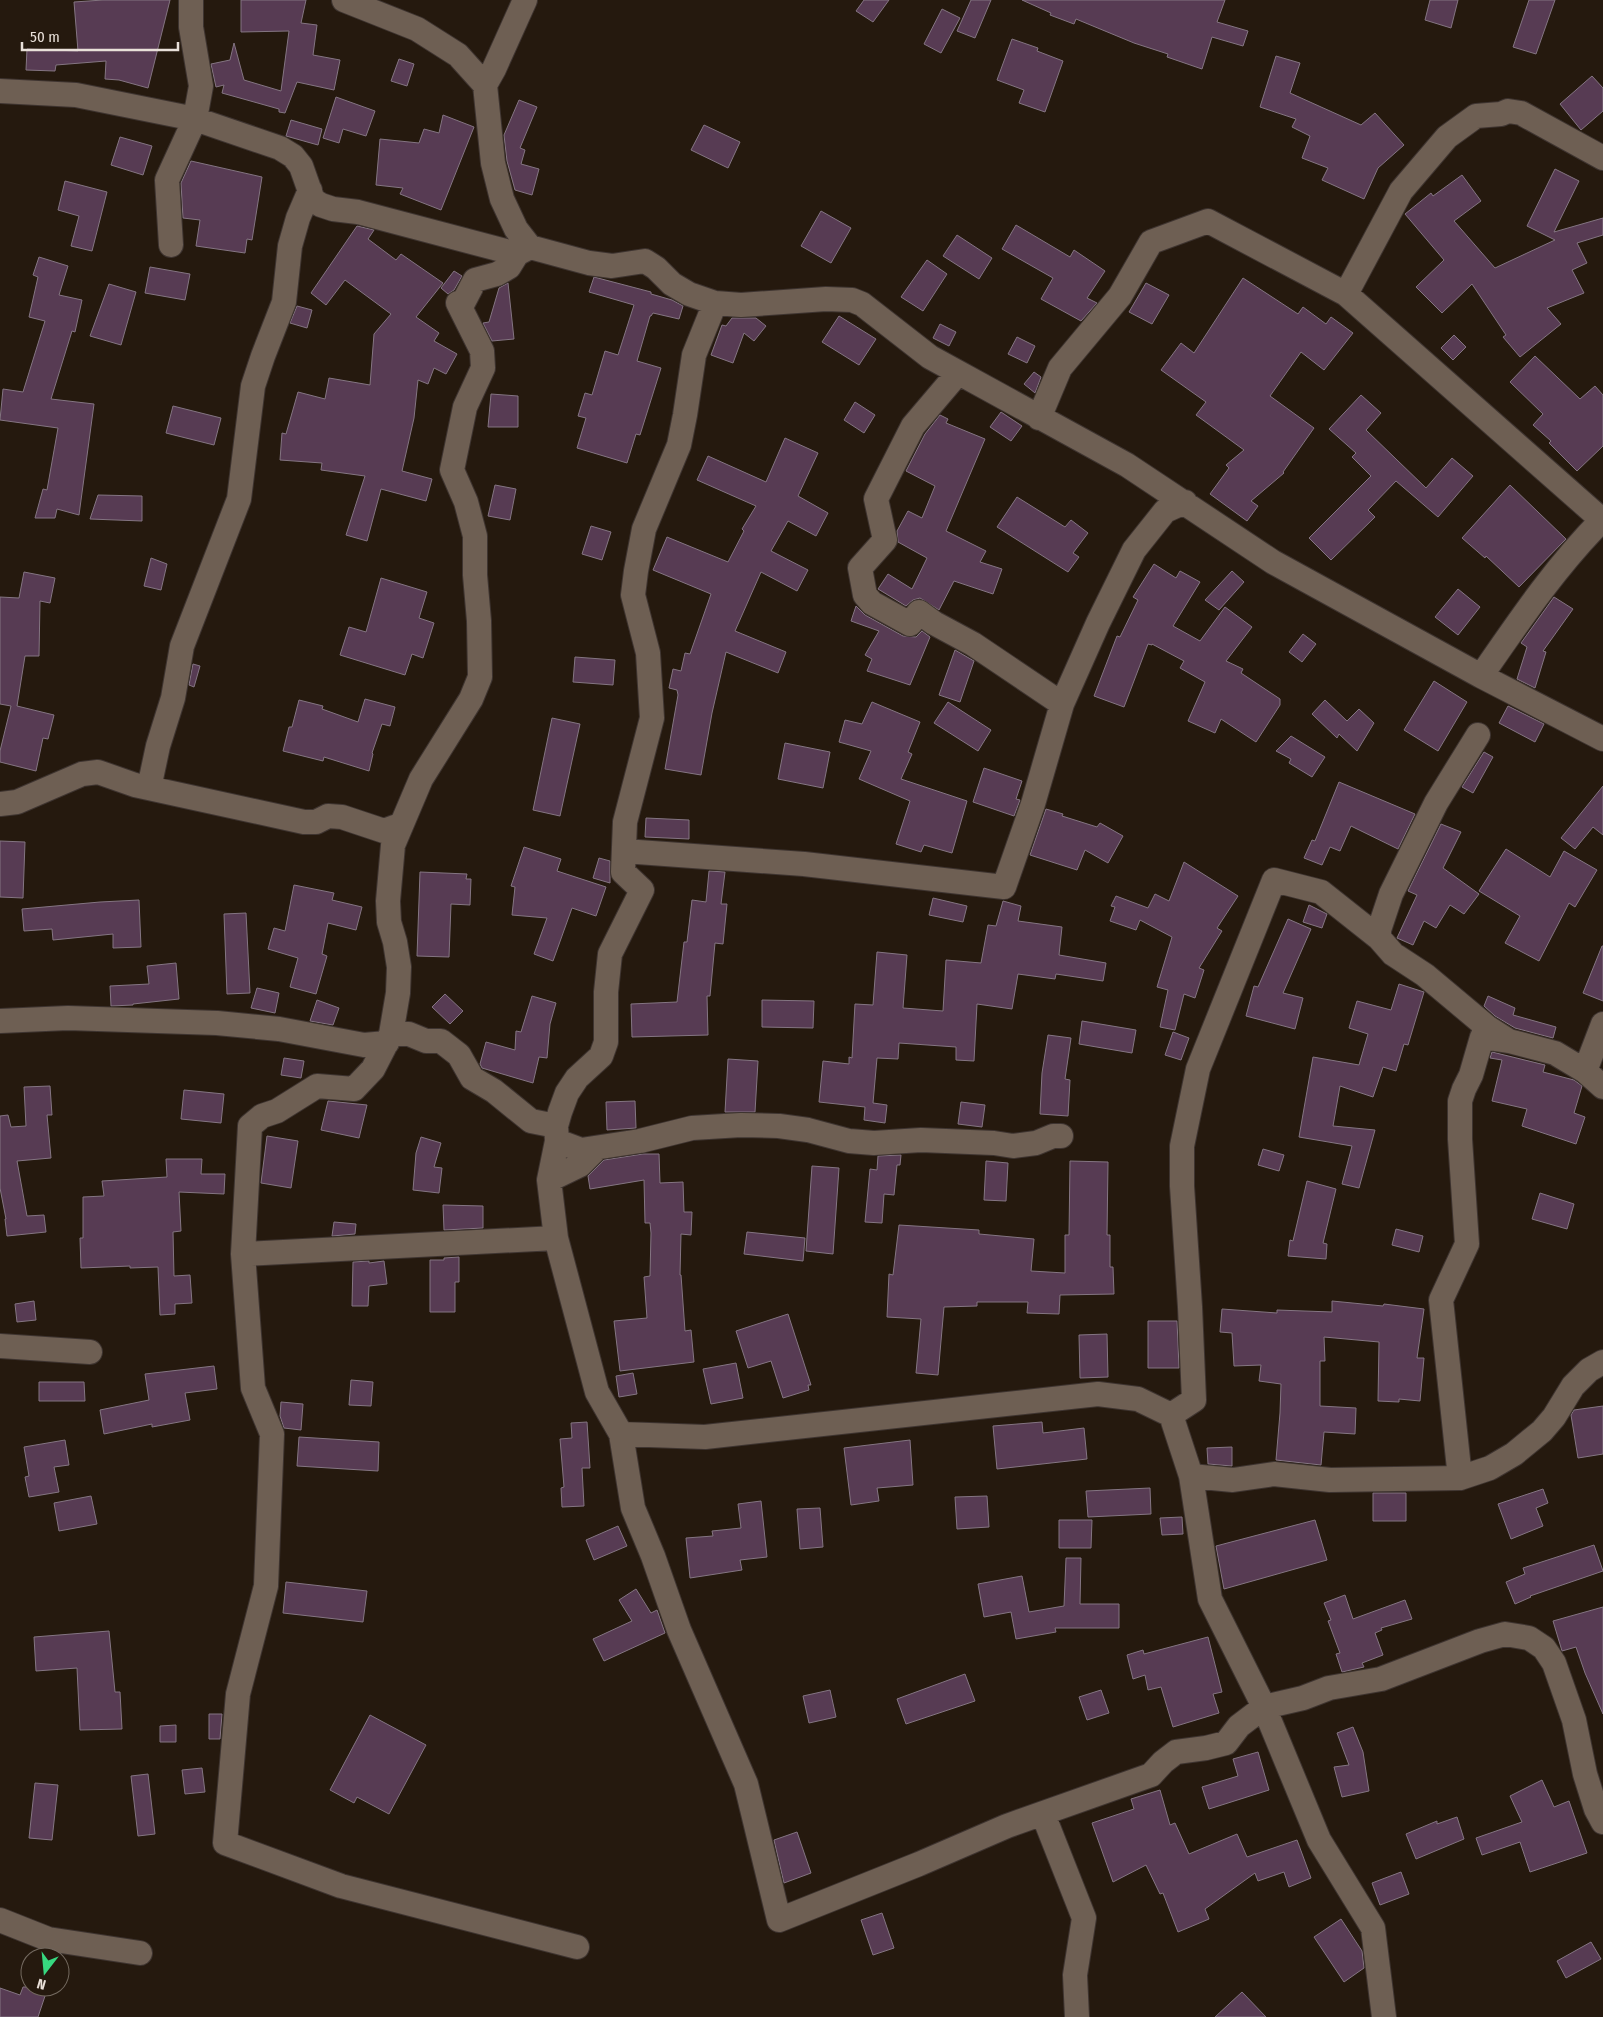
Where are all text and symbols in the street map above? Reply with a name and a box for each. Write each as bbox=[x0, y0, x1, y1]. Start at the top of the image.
scale bar bbox=[22, 20, 179, 52]
text: 50 m bbox=[30, 28, 60, 46]
north arrow bbox=[20, 1947, 70, 1997]
text: N bbox=[35, 1975, 48, 1993]

